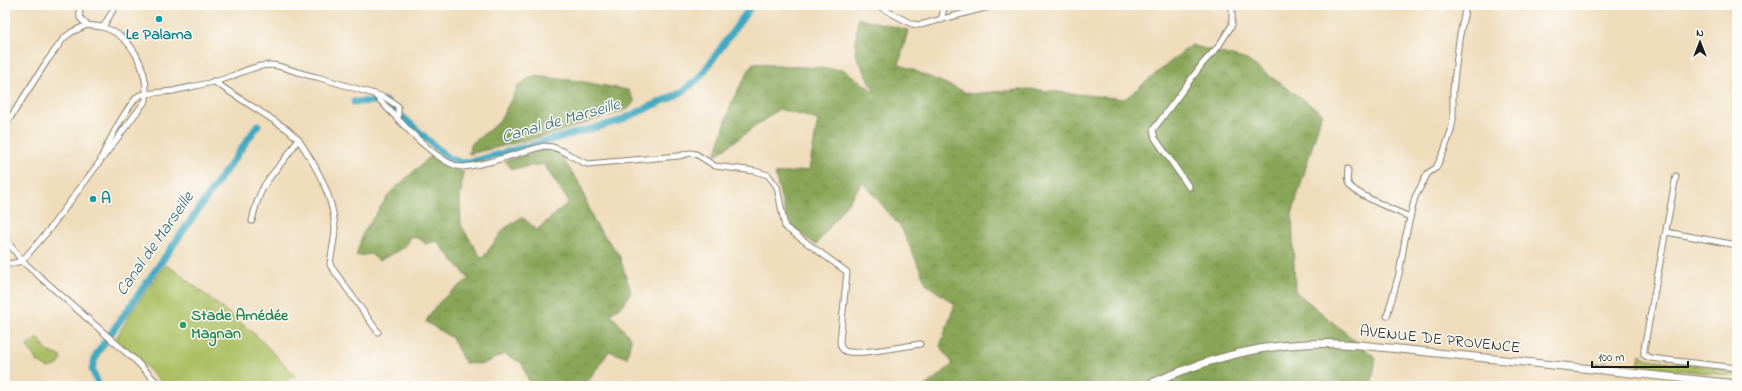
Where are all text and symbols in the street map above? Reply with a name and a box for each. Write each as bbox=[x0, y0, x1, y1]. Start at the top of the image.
marker: Le Palama bbox=[154, 14, 164, 24]
north arrow bbox=[1680, 22, 1720, 62]
place label: Le Palama bbox=[126, 23, 193, 47]
text: N bbox=[1696, 25, 1704, 41]
water label: Canal de Marseille bbox=[499, 92, 624, 150]
water label: Canal de Marseille bbox=[110, 186, 201, 301]
place label: A bbox=[101, 187, 111, 211]
marker: A bbox=[88, 194, 98, 204]
place label: Stade Amédée Magnan bbox=[191, 304, 289, 347]
marker: Stade Amédée Magnan bbox=[178, 320, 188, 330]
street label: AVENUE DE PROVENCE bbox=[1358, 320, 1522, 360]
scale bar bbox=[1592, 343, 1688, 369]
text: 100 m bbox=[1598, 349, 1625, 367]

